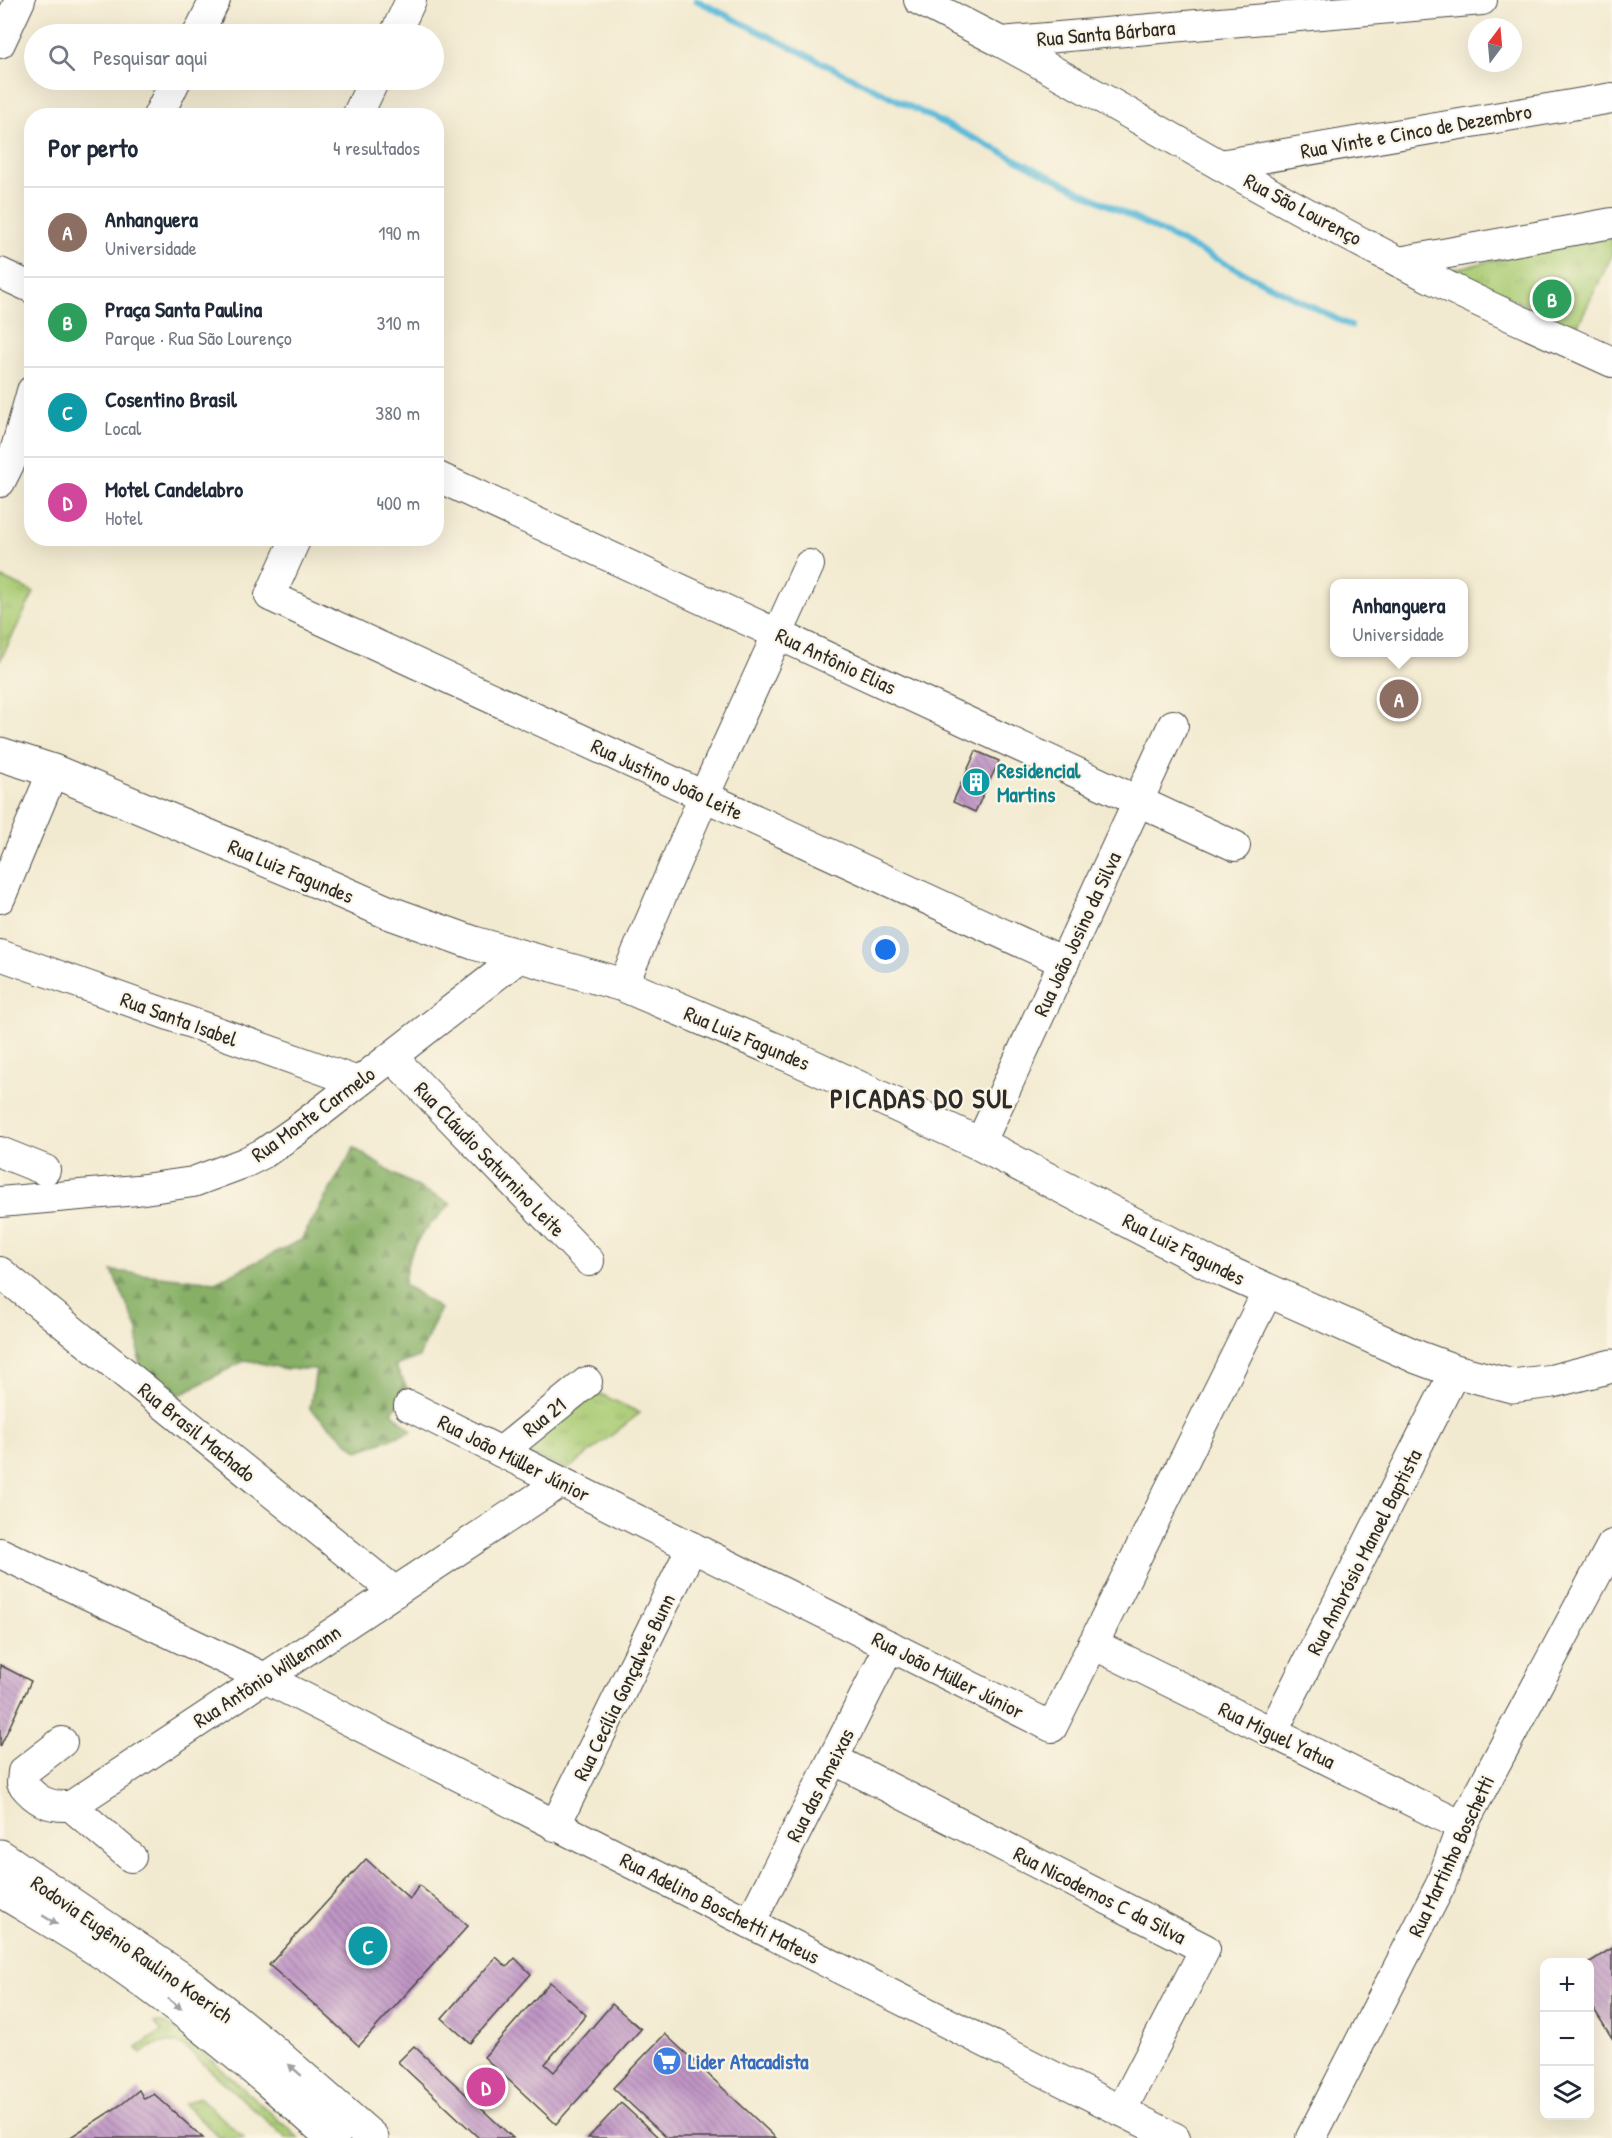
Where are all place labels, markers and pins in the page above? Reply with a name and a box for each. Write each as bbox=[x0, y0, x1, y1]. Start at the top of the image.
pin: B bbox=[1532, 276, 1572, 322]
pin: A bbox=[1380, 676, 1418, 722]
place label: Residencial Martins bbox=[997, 756, 1081, 809]
building icon: Residencial Martins bbox=[960, 766, 992, 798]
pin: C bbox=[348, 1924, 388, 1968]
supermarket icon: Lider Atacadista bbox=[651, 2045, 683, 2077]
place label: Lider Atacadista bbox=[688, 2047, 809, 2076]
pin: D bbox=[466, 2064, 506, 2110]

